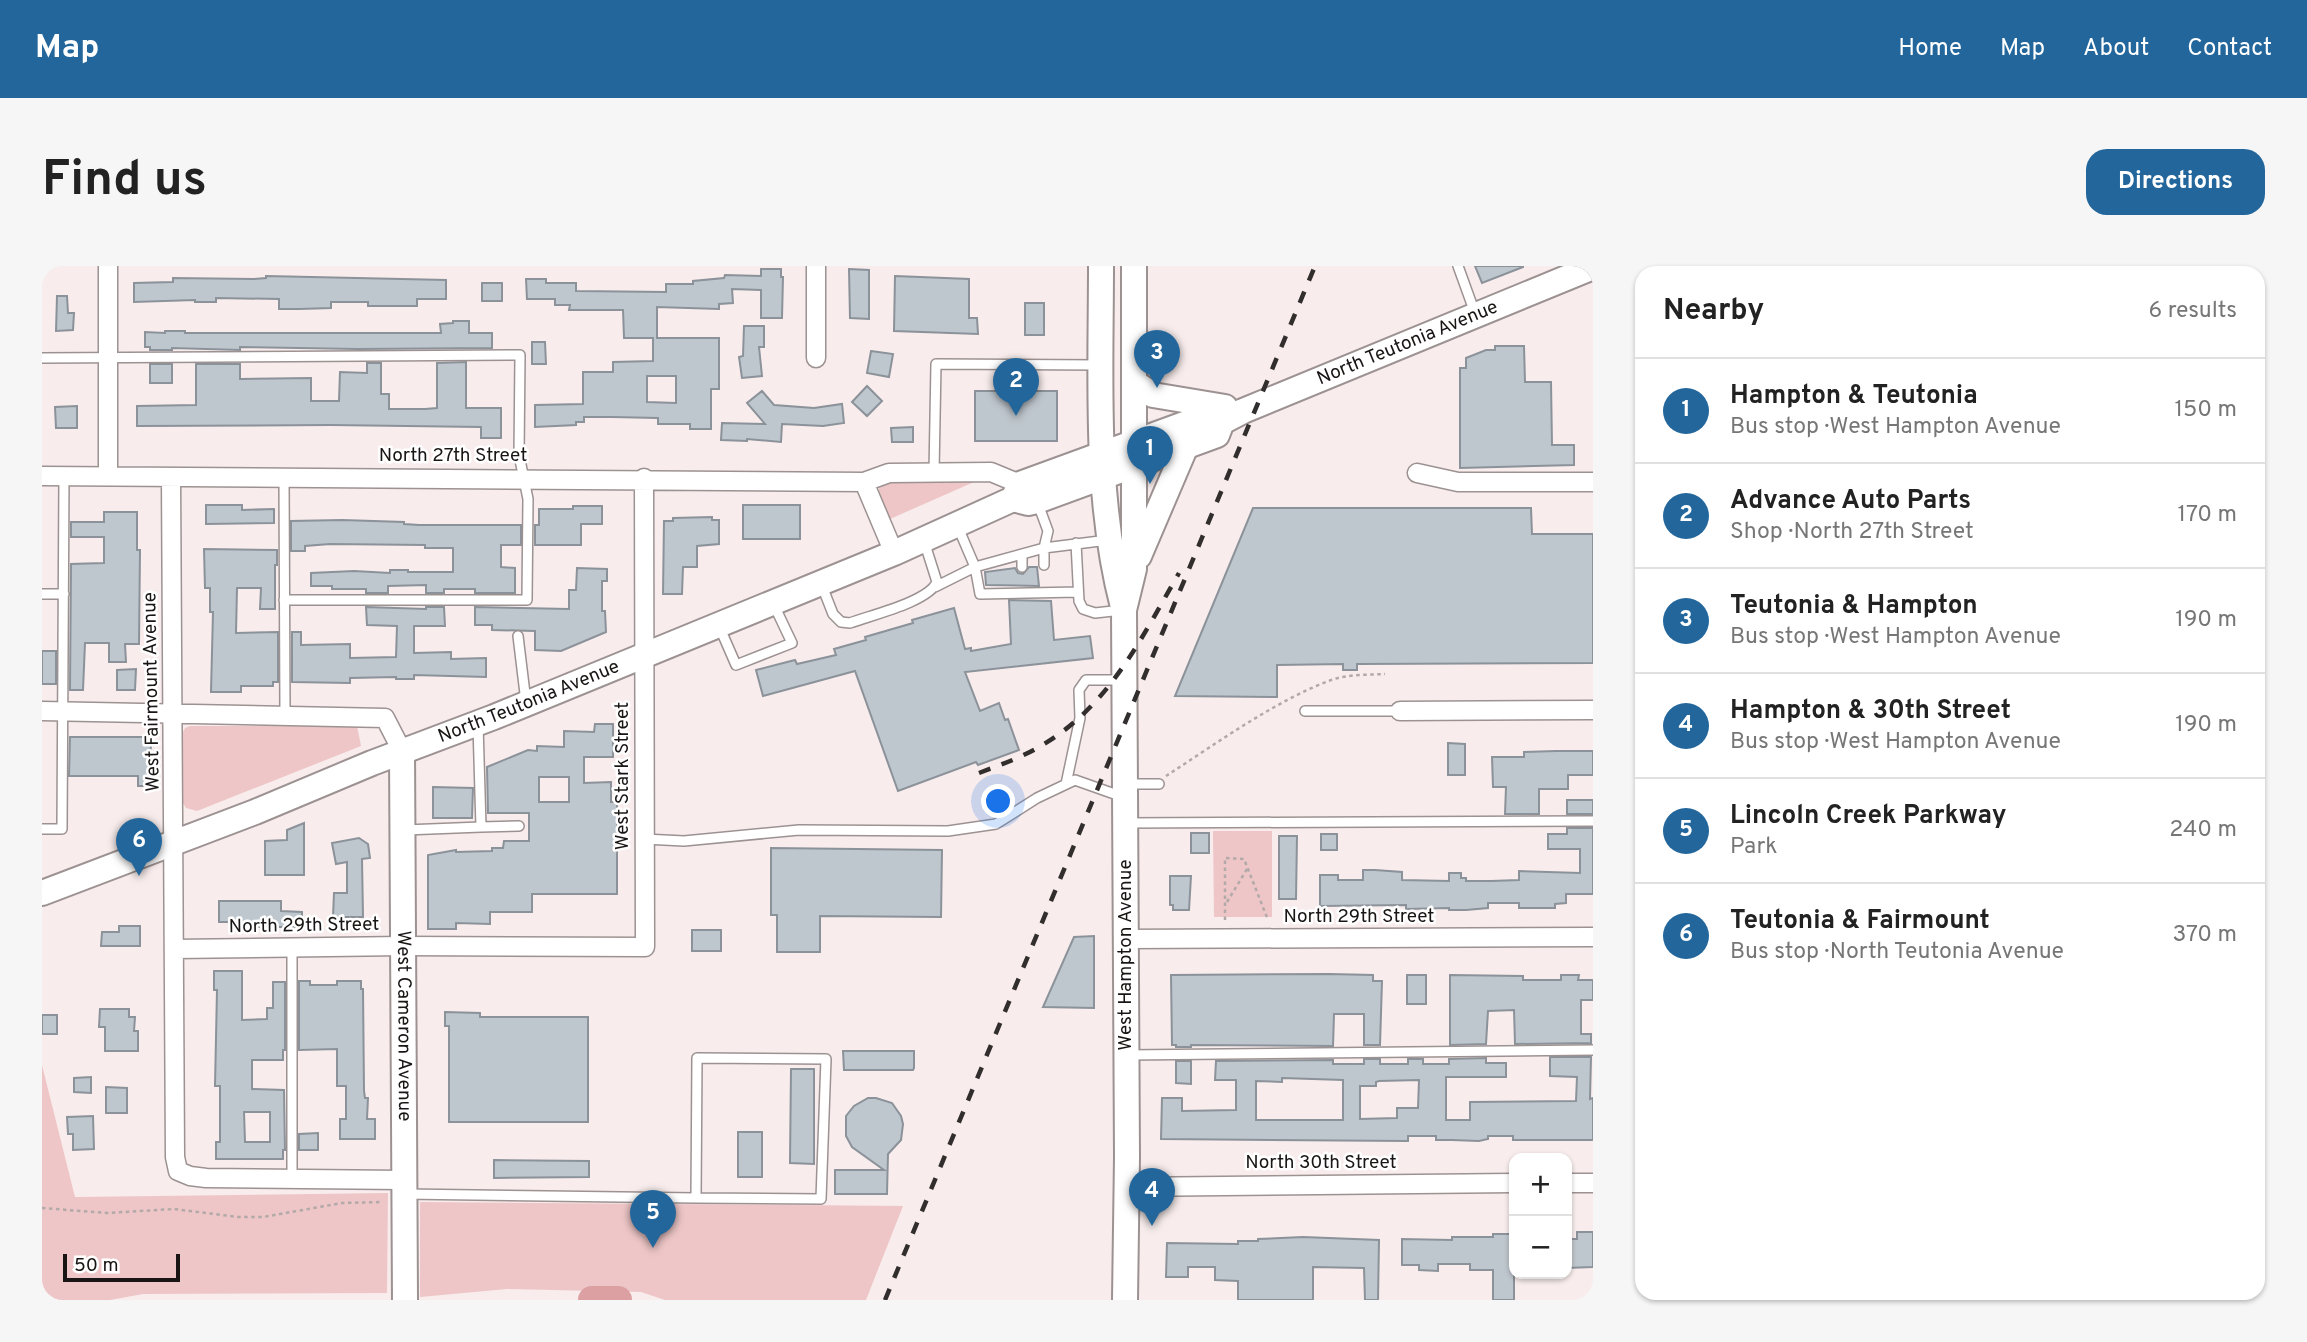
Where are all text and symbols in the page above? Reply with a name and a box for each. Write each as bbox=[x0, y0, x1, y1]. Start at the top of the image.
text: Map bbox=[35, 28, 99, 70]
text: Home bbox=[1898, 34, 1962, 64]
text: Map bbox=[2000, 34, 2045, 64]
text: About bbox=[2083, 34, 2149, 64]
text: Contact bbox=[2187, 34, 2272, 64]
button: Directions bbox=[2086, 149, 2265, 215]
text: Find us bbox=[42, 151, 207, 213]
text: Nearby bbox=[1663, 293, 1764, 330]
street label: North Teutonia Avenue bbox=[1313, 295, 1502, 391]
text: 6 results bbox=[2149, 297, 2237, 326]
pin: 3 bbox=[1134, 330, 1180, 388]
pin: 2 bbox=[993, 358, 1039, 416]
text: Hampton & Teutonia bbox=[1730, 380, 1978, 413]
text: 1 bbox=[1681, 396, 1691, 425]
text: 150 m bbox=[2175, 396, 2237, 425]
text: Bus stop · West Hampton Avenue bbox=[1730, 413, 2061, 442]
pin: 1 bbox=[1127, 426, 1173, 484]
street label: North 27th Street bbox=[379, 444, 527, 468]
text: Advance Auto Parts bbox=[1730, 485, 1971, 518]
text: 2 bbox=[1679, 501, 1693, 530]
text: 170 m bbox=[2178, 501, 2237, 530]
text: Shop · North 27th Street bbox=[1730, 518, 1974, 547]
text: Teutonia & Hampton bbox=[1730, 590, 1978, 623]
street label: West Fairmount Avenue bbox=[138, 592, 166, 792]
text: 3 bbox=[1679, 606, 1693, 635]
text: 190 m bbox=[2175, 606, 2237, 635]
text: Bus stop · West Hampton Avenue bbox=[1730, 623, 2061, 652]
street label: North Teutonia Avenue bbox=[435, 655, 623, 749]
text: Hampton & 30th Street bbox=[1730, 695, 2011, 728]
street label: West Stark Street bbox=[611, 702, 635, 850]
text: 4 bbox=[1679, 711, 1693, 740]
text: 190 m bbox=[2175, 711, 2237, 740]
text: Bus stop · West Hampton Avenue bbox=[1730, 728, 2061, 757]
your location bbox=[981, 784, 1015, 818]
text: Lincoln Creek Parkway bbox=[1730, 800, 2007, 833]
text: 5 bbox=[1679, 816, 1693, 845]
text: 240 m bbox=[2169, 816, 2237, 845]
pin: 6 bbox=[116, 818, 162, 876]
text: Park bbox=[1730, 833, 1777, 862]
street label: West Hampton Avenue bbox=[1114, 859, 1138, 1051]
street label: North 29th Street bbox=[1284, 905, 1434, 929]
text: Teutonia & Fairmount bbox=[1730, 905, 1990, 938]
street label: North 29th Street bbox=[228, 913, 380, 939]
text: 6 bbox=[1679, 921, 1693, 950]
text: 370 m bbox=[2172, 921, 2237, 950]
street label: West Cameron Avenue bbox=[391, 931, 416, 1121]
text: Bus stop · North Teutonia Avenue bbox=[1730, 938, 2064, 967]
street label: North 30th Street bbox=[1245, 1151, 1397, 1175]
map controls bbox=[1509, 1153, 1572, 1279]
button: + bbox=[1509, 1153, 1572, 1216]
pin: 4 bbox=[1129, 1168, 1175, 1226]
pin: 5 bbox=[630, 1190, 676, 1248]
button: − bbox=[1509, 1216, 1572, 1279]
scale bar bbox=[63, 1251, 180, 1283]
text: 50 m bbox=[74, 1254, 119, 1278]

